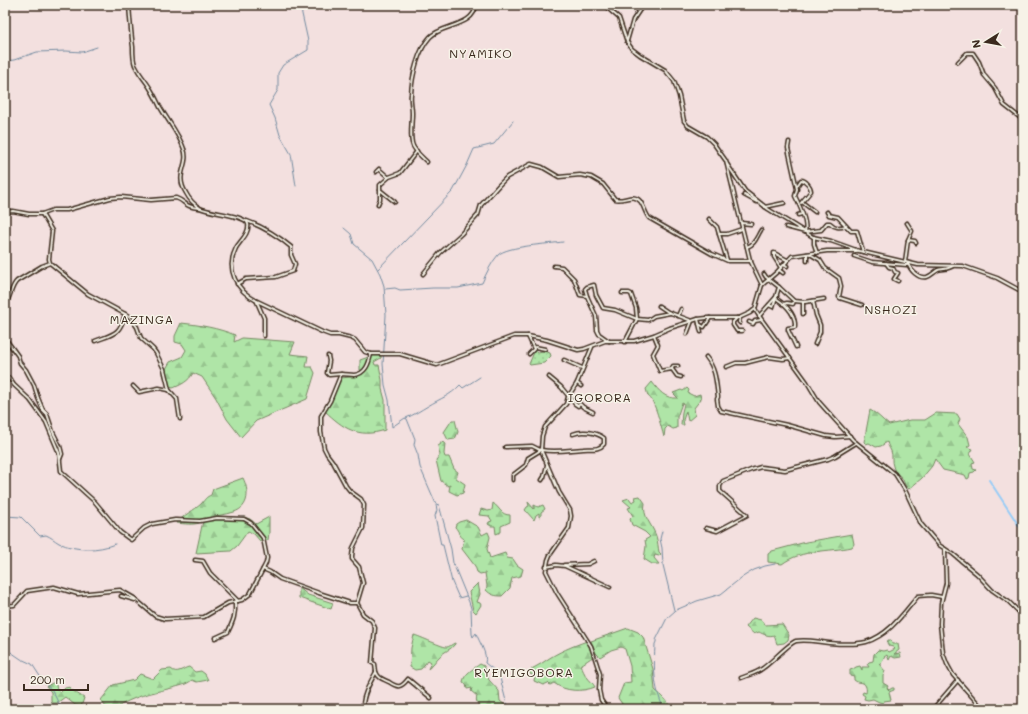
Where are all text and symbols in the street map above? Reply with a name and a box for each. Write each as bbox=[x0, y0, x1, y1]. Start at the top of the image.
north arrow bbox=[966, 22, 1006, 62]
text: N bbox=[968, 38, 984, 50]
district label: NYAMIKO bbox=[449, 45, 513, 61]
district label: NSHOZI bbox=[864, 301, 918, 317]
district label: MAZINGA bbox=[110, 311, 174, 327]
district label: IGORORA bbox=[568, 389, 632, 405]
district label: RYEMIGOBORA bbox=[474, 664, 574, 680]
scale bar bbox=[24, 666, 88, 692]
text: 200 m bbox=[30, 671, 65, 687]

